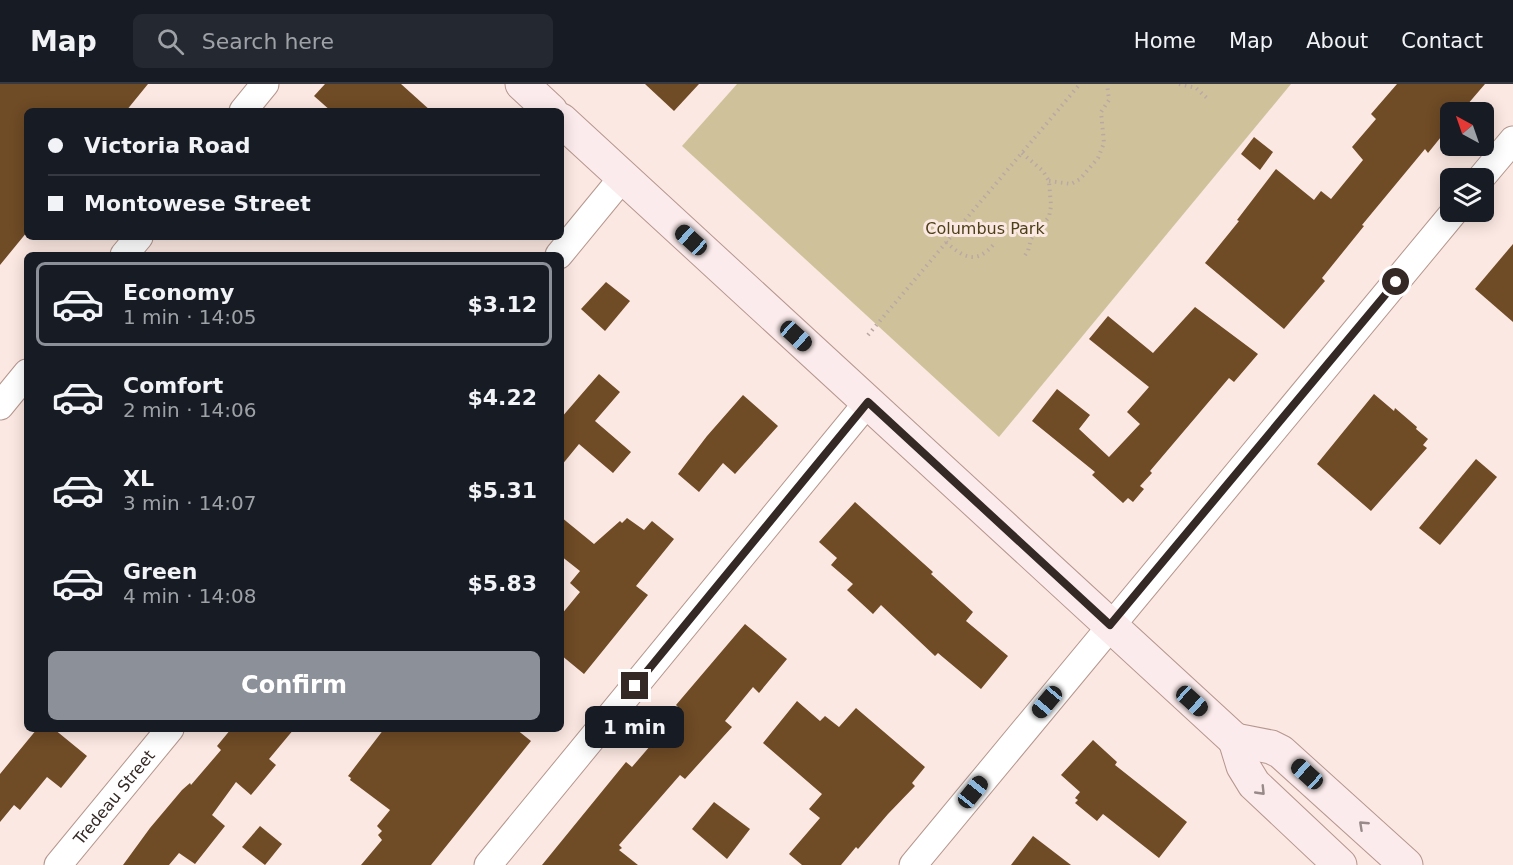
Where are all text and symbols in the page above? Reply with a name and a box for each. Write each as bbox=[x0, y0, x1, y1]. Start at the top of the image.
search box bbox=[133, 14, 553, 68]
text: Map bbox=[30, 25, 97, 58]
icon: search bbox=[154, 25, 187, 58]
text: Search here bbox=[202, 29, 334, 54]
text: Home bbox=[1134, 29, 1196, 53]
text: Map bbox=[1229, 29, 1273, 53]
text: About bbox=[1306, 29, 1368, 53]
text: Contact bbox=[1401, 29, 1483, 53]
north arrow bbox=[1440, 102, 1494, 156]
map controls bbox=[1440, 102, 1494, 222]
text: Victoria Road bbox=[84, 133, 250, 158]
button: layers bbox=[1440, 168, 1494, 222]
text: Montowese Street bbox=[84, 191, 311, 216]
park label: Columbus Park bbox=[925, 219, 1045, 238]
car bbox=[672, 221, 710, 259]
route start bbox=[1382, 268, 1409, 295]
icon: car bbox=[51, 277, 105, 331]
text: Economy bbox=[123, 280, 234, 305]
text: $3.12 bbox=[467, 292, 537, 317]
text: 1 min · 14:05 bbox=[123, 305, 257, 329]
car bbox=[777, 317, 815, 355]
icon: car bbox=[51, 370, 105, 424]
text: Comfort bbox=[123, 373, 223, 398]
text: $4.22 bbox=[467, 385, 537, 410]
text: 2 min · 14:06 bbox=[123, 398, 257, 422]
icon: car bbox=[51, 463, 105, 517]
text: XL bbox=[123, 466, 154, 491]
text: $5.31 bbox=[467, 478, 537, 503]
text: 3 min · 14:07 bbox=[123, 491, 257, 515]
icon: car bbox=[51, 556, 105, 610]
text: Green bbox=[123, 559, 197, 584]
text: $5.83 bbox=[467, 571, 537, 596]
text: 4 min · 14:08 bbox=[123, 584, 257, 608]
button: Confirm bbox=[48, 651, 540, 720]
route end bbox=[621, 672, 648, 699]
car bbox=[1029, 682, 1065, 722]
car bbox=[1173, 682, 1211, 720]
callout: 1 min bbox=[586, 707, 684, 749]
text: 1 min bbox=[603, 715, 666, 739]
street label: Tredeau Street bbox=[69, 746, 159, 849]
car bbox=[1288, 755, 1326, 793]
car bbox=[955, 772, 991, 812]
one-way arrow bbox=[1253, 784, 1264, 795]
one-way arrow bbox=[1359, 822, 1370, 833]

